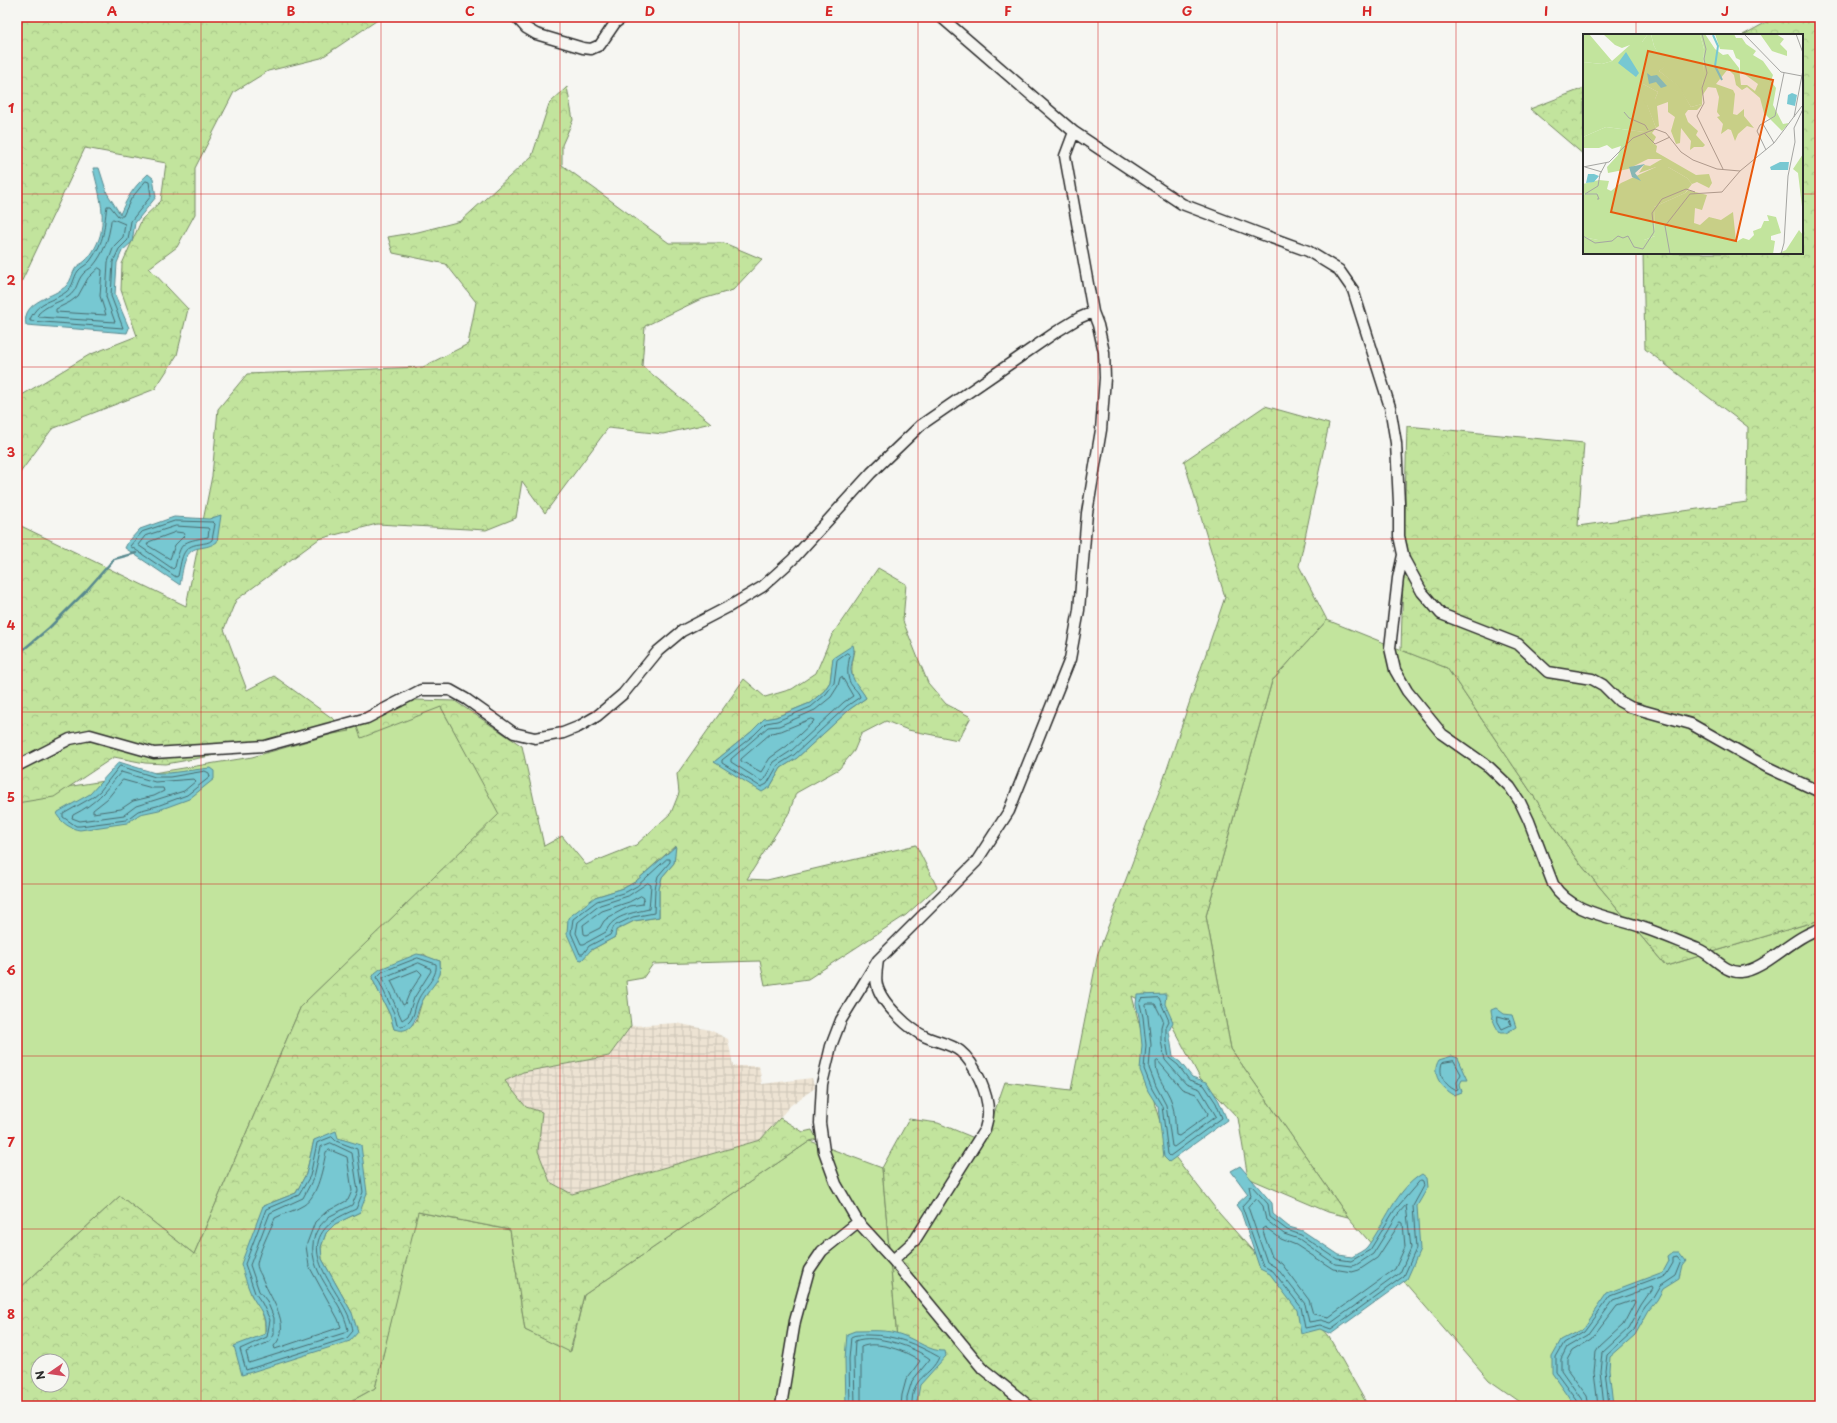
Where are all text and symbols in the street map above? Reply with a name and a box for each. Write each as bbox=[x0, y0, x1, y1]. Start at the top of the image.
text: A bbox=[107, 1, 117, 20]
text: B bbox=[287, 1, 296, 20]
text: C bbox=[465, 1, 475, 20]
text: D bbox=[645, 1, 655, 20]
text: E bbox=[825, 1, 833, 20]
text: F bbox=[1004, 1, 1012, 20]
text: G bbox=[1182, 1, 1192, 20]
text: H bbox=[1362, 1, 1372, 20]
text: I bbox=[1544, 1, 1548, 20]
text: J bbox=[1721, 1, 1729, 20]
inset map bbox=[1583, 34, 1803, 254]
text: 1 bbox=[8, 98, 14, 117]
text: 2 bbox=[6, 270, 16, 289]
text: 3 bbox=[7, 442, 16, 461]
text: 4 bbox=[7, 615, 16, 634]
text: 5 bbox=[7, 787, 15, 806]
text: 6 bbox=[6, 960, 16, 979]
text: 7 bbox=[7, 1132, 15, 1151]
text: 8 bbox=[7, 1304, 15, 1323]
north arrow bbox=[30, 1353, 70, 1393]
text: N bbox=[30, 1369, 49, 1382]

